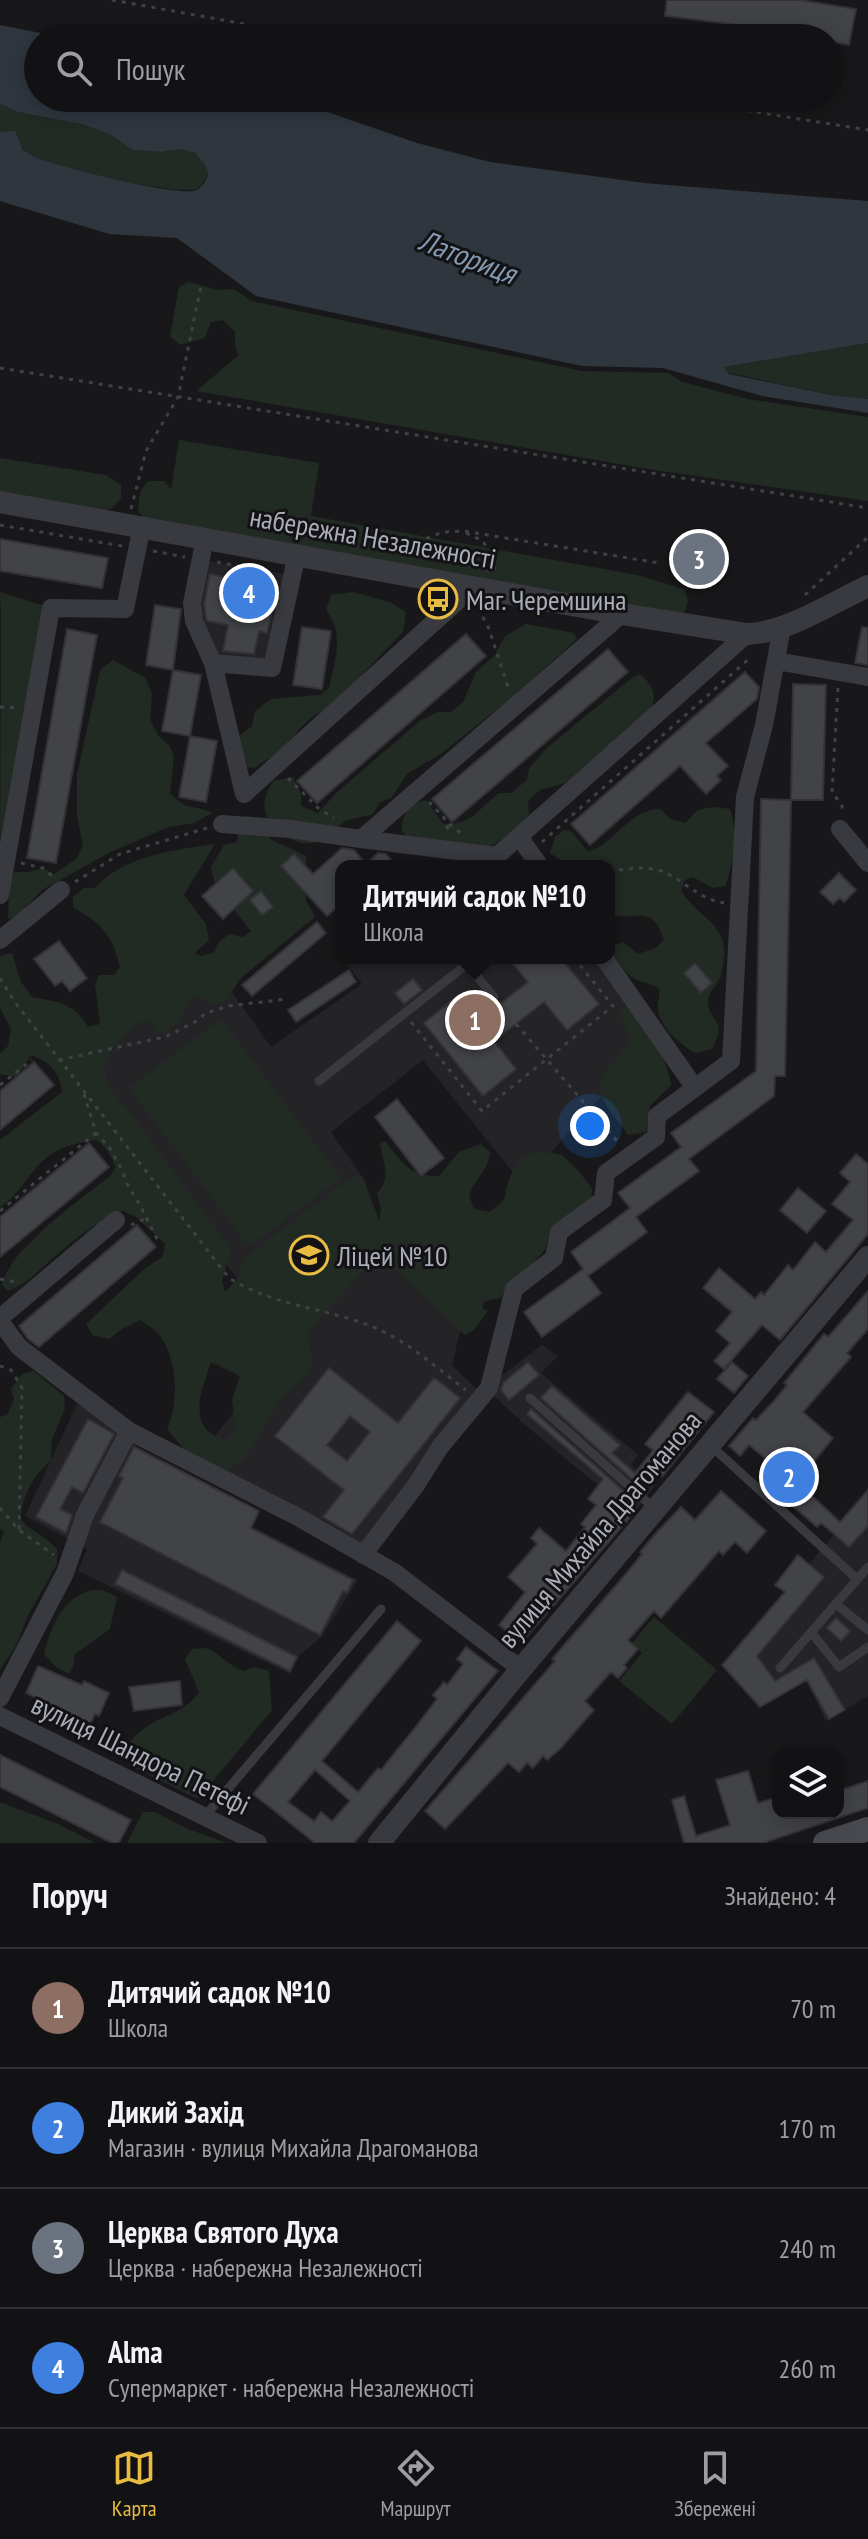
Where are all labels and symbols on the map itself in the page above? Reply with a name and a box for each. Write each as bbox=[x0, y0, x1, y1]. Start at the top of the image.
water label: Латориця bbox=[413, 219, 524, 293]
street label: набережна Незалежності bbox=[247, 497, 499, 577]
pin: 3 bbox=[673, 529, 725, 589]
pin: 4 bbox=[223, 563, 275, 623]
bus stop icon: Маг. Черемшина bbox=[417, 578, 459, 620]
place label: Маг. Черемшина bbox=[466, 581, 627, 618]
pin: 1 bbox=[449, 990, 501, 1050]
your location bbox=[570, 1106, 610, 1146]
school or university icon: Ліцей №10 bbox=[288, 1234, 330, 1276]
place label: Ліцей №10 bbox=[336, 1237, 448, 1274]
street label: вулиця Михайла Драгоманова bbox=[489, 1403, 709, 1655]
pin: 2 bbox=[763, 1447, 815, 1507]
street label: вулиця Шандора Петефі bbox=[26, 1685, 256, 1823]

